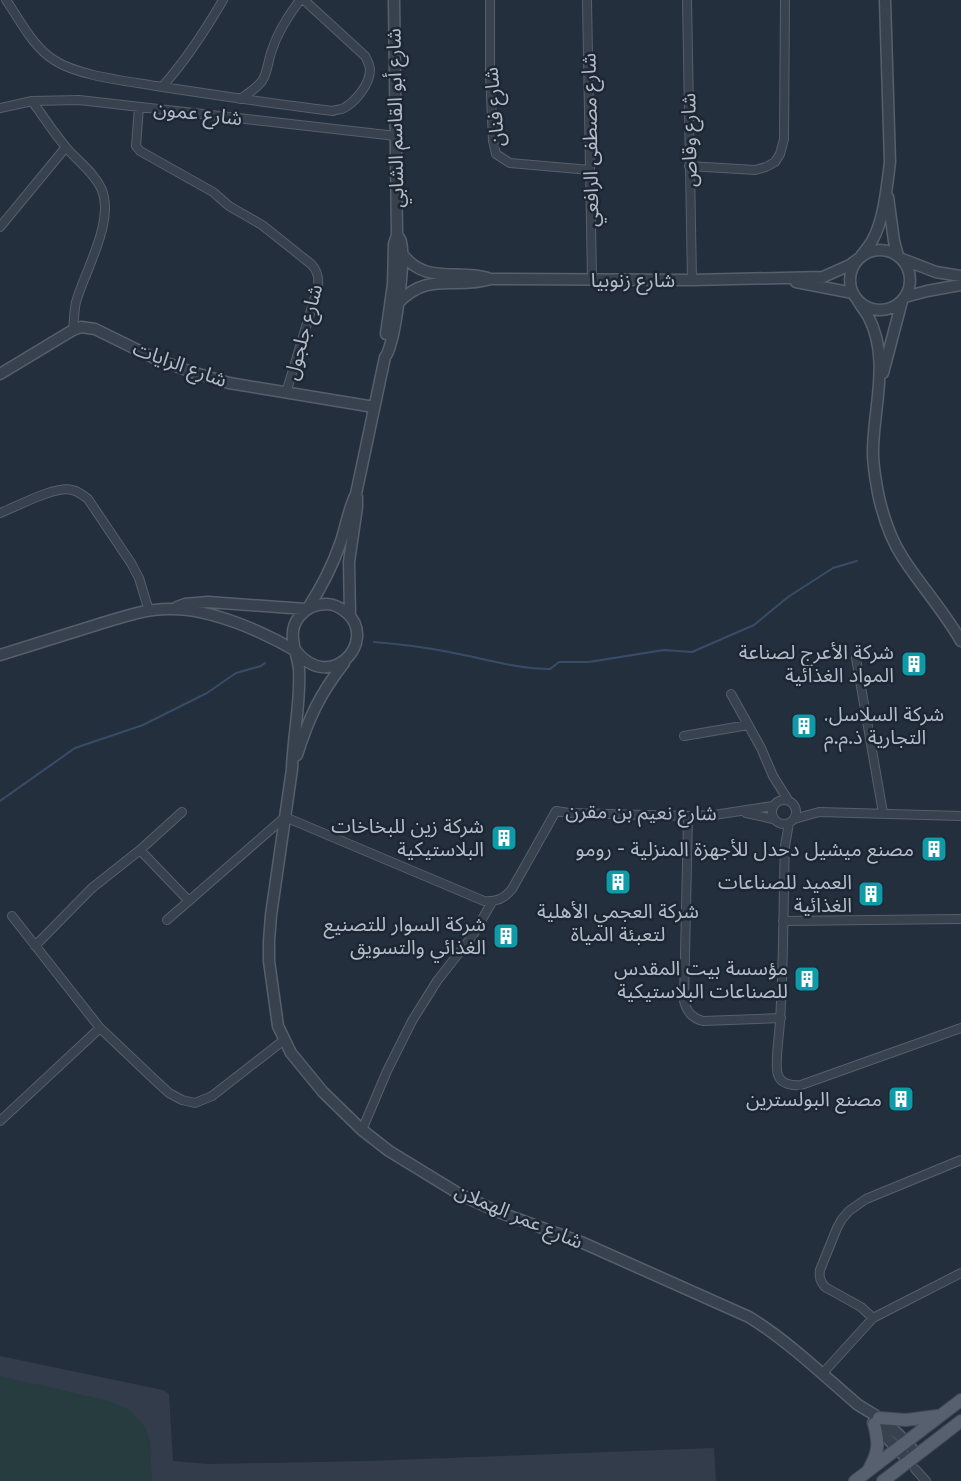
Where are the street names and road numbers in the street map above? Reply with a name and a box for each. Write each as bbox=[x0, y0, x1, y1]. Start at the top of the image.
street label: شارع أبو القاسم الشابي bbox=[381, 28, 412, 208]
street label: شارع مصطفى الرافعي bbox=[576, 53, 607, 227]
street label: شارع فنان bbox=[479, 66, 512, 148]
street label: شارع وقاص bbox=[676, 93, 705, 187]
street label: شارع عمون bbox=[152, 96, 244, 133]
street label: شارع زنوبيا bbox=[591, 268, 675, 295]
street label: شارع جلجول bbox=[279, 281, 330, 383]
street label: شارع الرايات bbox=[129, 336, 230, 395]
street label: شارع نعيم بن مقرن bbox=[565, 799, 717, 828]
street label: شارع عمر الهملان bbox=[450, 1178, 586, 1256]

